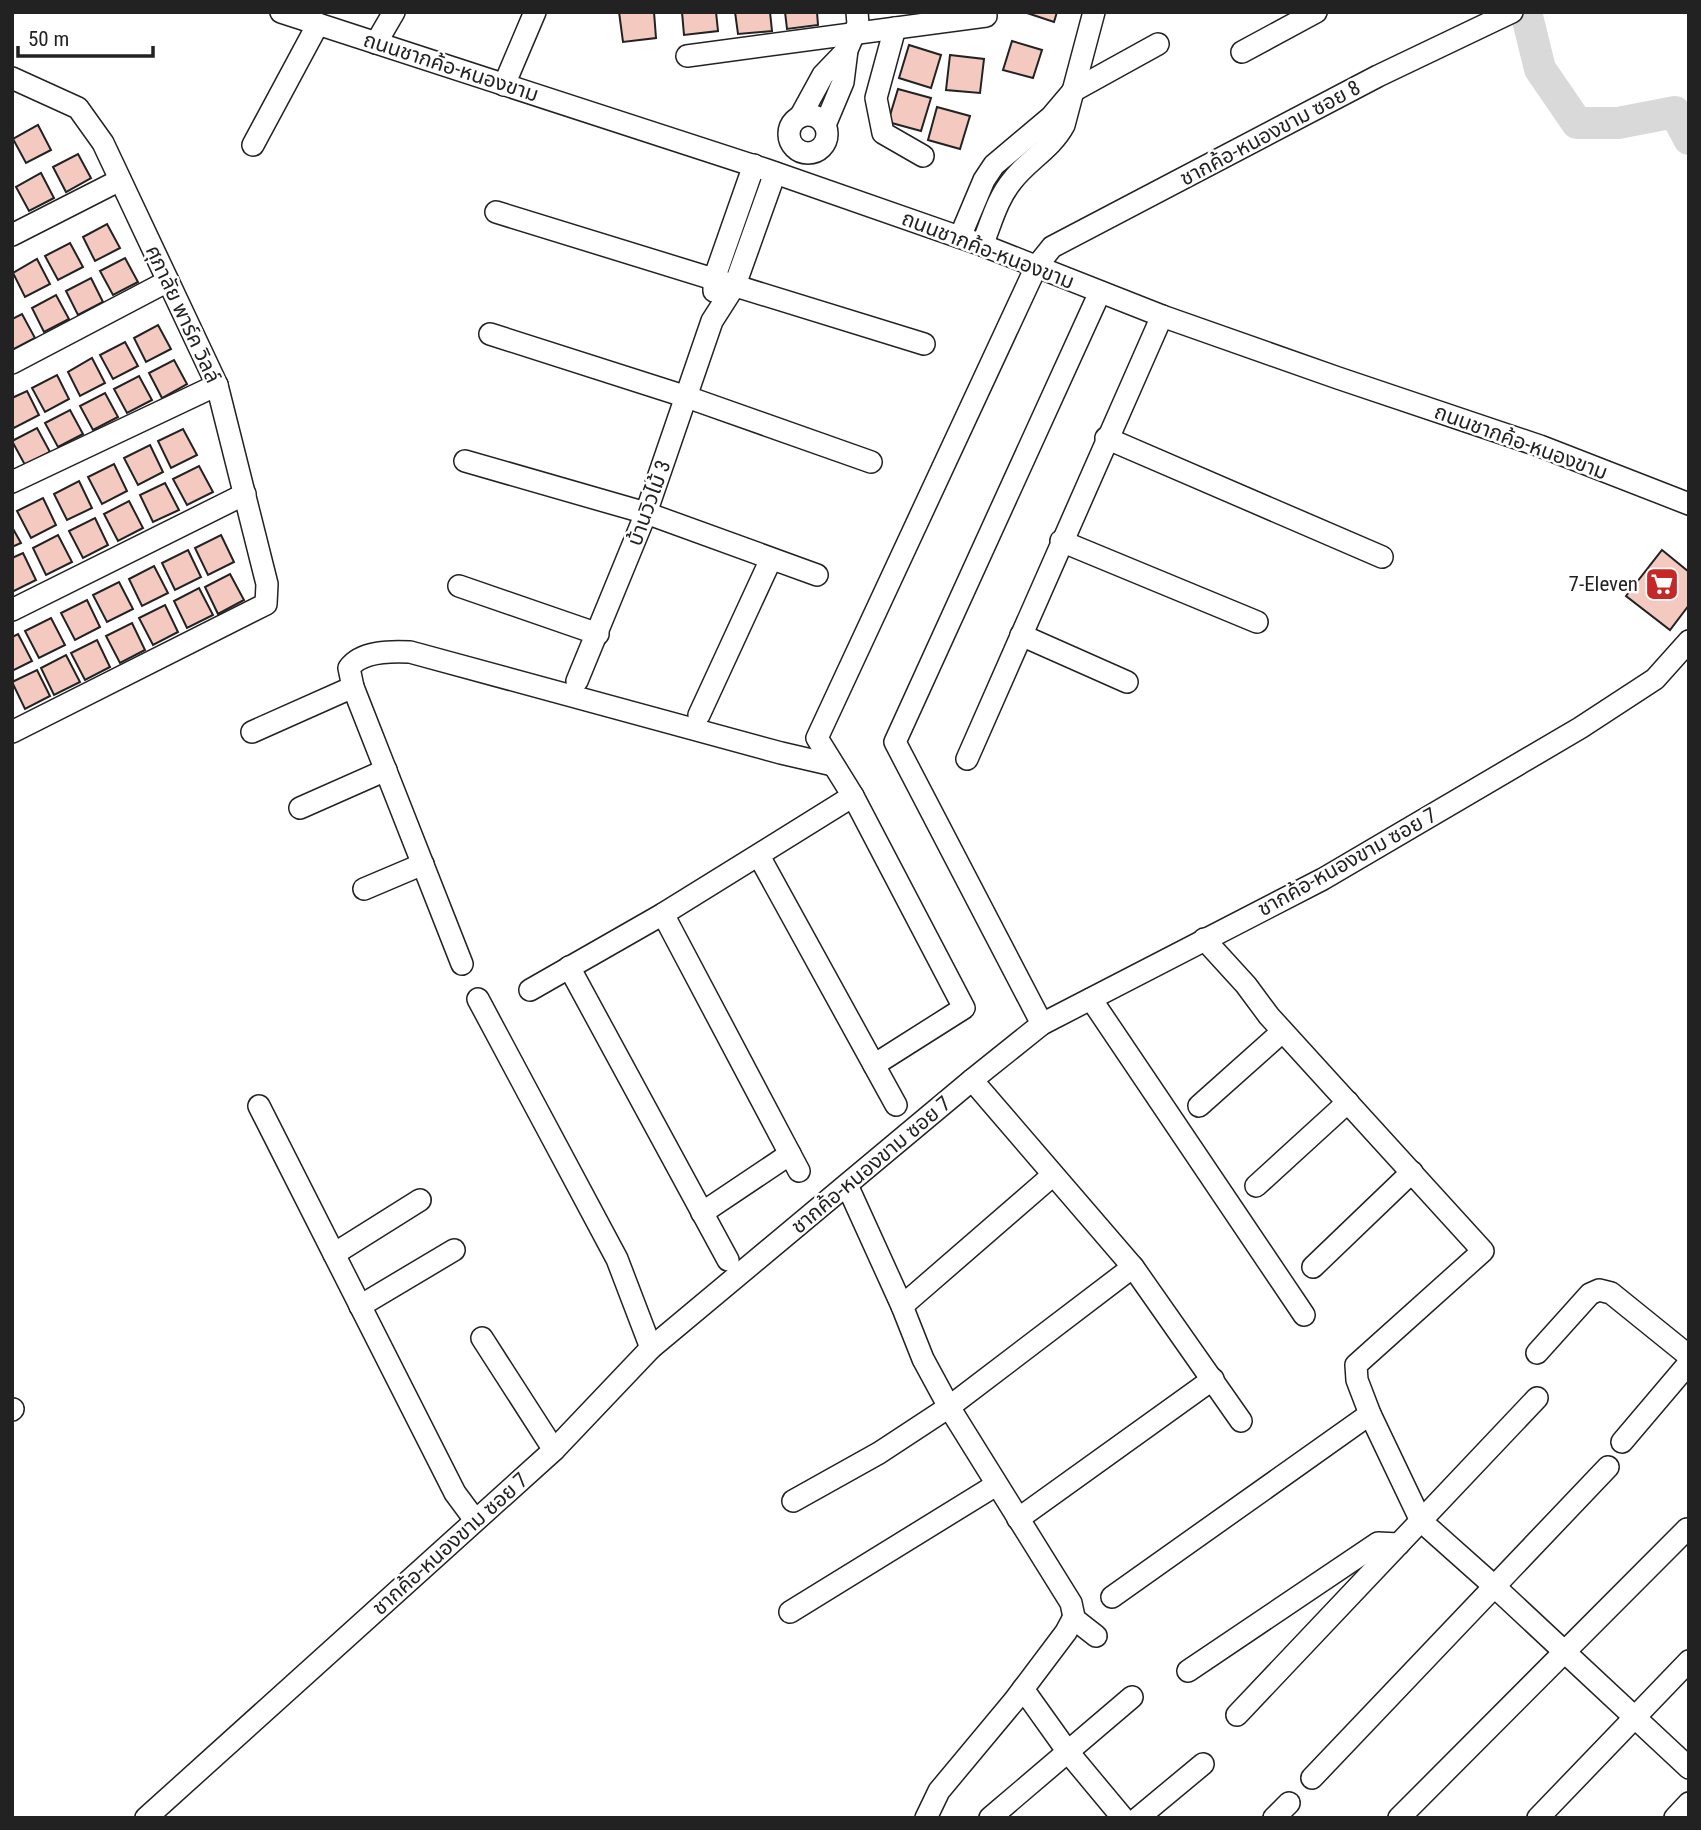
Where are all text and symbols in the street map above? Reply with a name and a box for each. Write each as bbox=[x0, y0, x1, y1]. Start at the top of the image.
scale bar bbox=[18, 14, 152, 58]
text: 50 m bbox=[28, 27, 69, 51]
street label: ถนนชากค้อ-หนองขาม bbox=[360, 27, 542, 107]
street label: ชากค้อ-หนองขาม ซอย 8 bbox=[1176, 75, 1364, 191]
street label: ถนนชากค้อ-หนองขาม bbox=[898, 206, 1078, 294]
street label: ศุภาลัย พาร์ค วิลล์ bbox=[140, 241, 225, 387]
street label: ถนนชากค้อ-หนองขาม bbox=[1431, 399, 1611, 485]
street label: บ้านวิวไม้ 3 bbox=[622, 457, 676, 549]
supermarket icon: 7-Eleven bbox=[1643, 565, 1681, 603]
place label: 7-Eleven bbox=[1569, 572, 1638, 596]
street label: ชากค้อ-หนองขาม ซอย 7 bbox=[1254, 803, 1440, 921]
street label: ชากค้อ-หนองขาม ซอย 7 bbox=[786, 1091, 956, 1239]
street label: ชากค้อ-หนองขาม ซอย 7 bbox=[367, 1468, 533, 1620]

